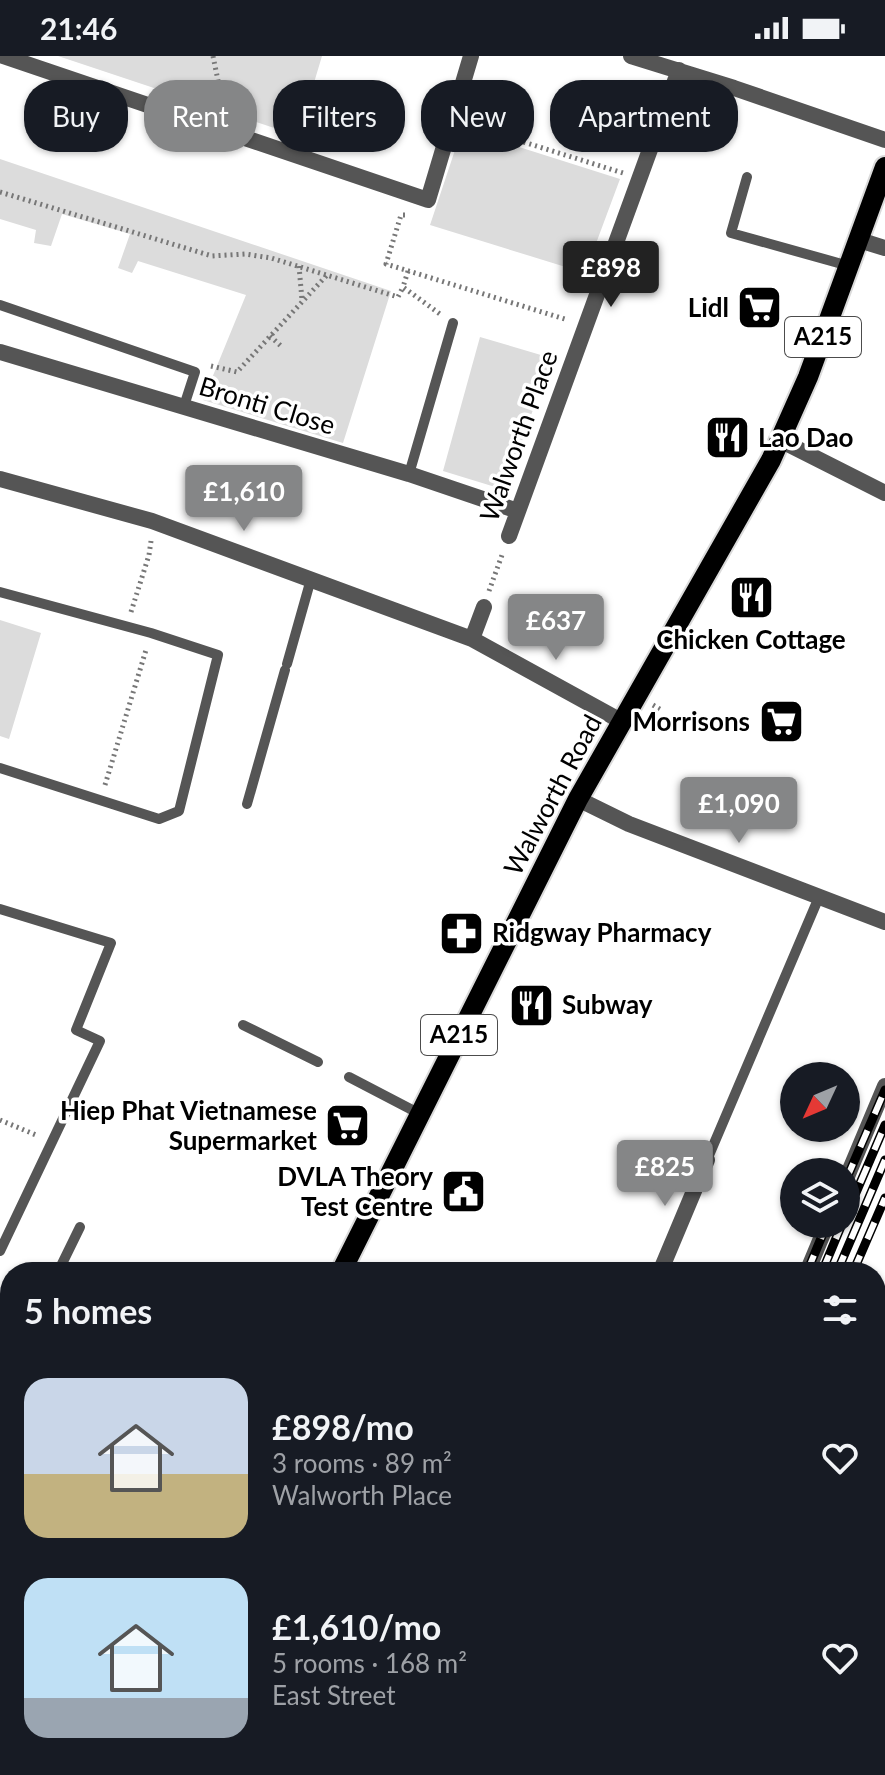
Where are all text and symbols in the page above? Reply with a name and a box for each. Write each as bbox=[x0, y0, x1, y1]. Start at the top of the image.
text: 21:46 bbox=[40, 10, 117, 46]
chip: Buy bbox=[24, 80, 128, 152]
chip: Rent bbox=[144, 80, 257, 152]
chip: Filters bbox=[273, 80, 405, 152]
chip: New bbox=[421, 80, 534, 152]
chip: Apartment bbox=[550, 80, 738, 152]
pin: £898 bbox=[564, 241, 658, 309]
text: £898 bbox=[581, 251, 641, 283]
supermarket icon: Lidl bbox=[736, 284, 784, 332]
place label: Lidl bbox=[688, 291, 729, 323]
road number: A215 bbox=[785, 317, 861, 357]
street label: Walworth Place bbox=[472, 346, 564, 526]
street label: Bronti Close bbox=[195, 369, 339, 441]
restaurant icon: Lao Dao bbox=[703, 414, 751, 462]
place label: Lao Dao bbox=[758, 421, 854, 453]
pin: £1,610 bbox=[179, 465, 309, 533]
text: £1,610 bbox=[203, 475, 285, 507]
restaurant icon: Chicken Cottage bbox=[727, 573, 775, 621]
pin: £637 bbox=[509, 594, 603, 662]
text: £637 bbox=[526, 604, 586, 636]
place label: Chicken Cottage bbox=[656, 623, 846, 655]
supermarket icon: Morrisons bbox=[757, 698, 805, 746]
place label: Morrisons bbox=[632, 705, 750, 737]
street label: Walworth Road bbox=[496, 709, 608, 880]
pin: £1,090 bbox=[674, 777, 804, 845]
text: £1,090 bbox=[698, 787, 780, 819]
pharmacy icon: Ridgway Pharmacy bbox=[437, 909, 485, 957]
place label: Ridgway Pharmacy bbox=[492, 916, 712, 948]
restaurant icon: Subway bbox=[507, 981, 555, 1029]
place label: Subway bbox=[562, 988, 653, 1020]
road number: A215 bbox=[421, 1015, 497, 1055]
north arrow bbox=[780, 1062, 860, 1142]
map controls bbox=[780, 1062, 860, 1238]
place label: Hiep Phat Vietnamese Supermarket bbox=[60, 1094, 317, 1156]
supermarket icon: Hiep Phat Vietnamese Supermarket bbox=[324, 1102, 372, 1150]
pin: £825 bbox=[618, 1140, 712, 1208]
text: £825 bbox=[635, 1150, 695, 1182]
button: layers bbox=[780, 1158, 860, 1238]
place label: DVLA Theory Test Centre bbox=[277, 1160, 433, 1222]
public building icon: DVLA Theory Test Centre bbox=[440, 1168, 488, 1216]
icon: filters bbox=[818, 1288, 862, 1332]
text: 5 homes bbox=[24, 1290, 152, 1331]
text: £898/mo bbox=[272, 1406, 414, 1447]
icon: home bbox=[88, 1410, 184, 1506]
icon: heart bbox=[818, 1436, 862, 1480]
text: 3 rooms · 89 m² bbox=[272, 1447, 452, 1479]
text: Walworth Place bbox=[272, 1479, 452, 1511]
text: £1,610/mo bbox=[272, 1606, 441, 1647]
icon: home bbox=[88, 1610, 184, 1706]
icon: heart bbox=[818, 1636, 862, 1680]
text: 5 rooms · 168 m² bbox=[272, 1647, 467, 1679]
text: East Street bbox=[272, 1679, 395, 1711]

